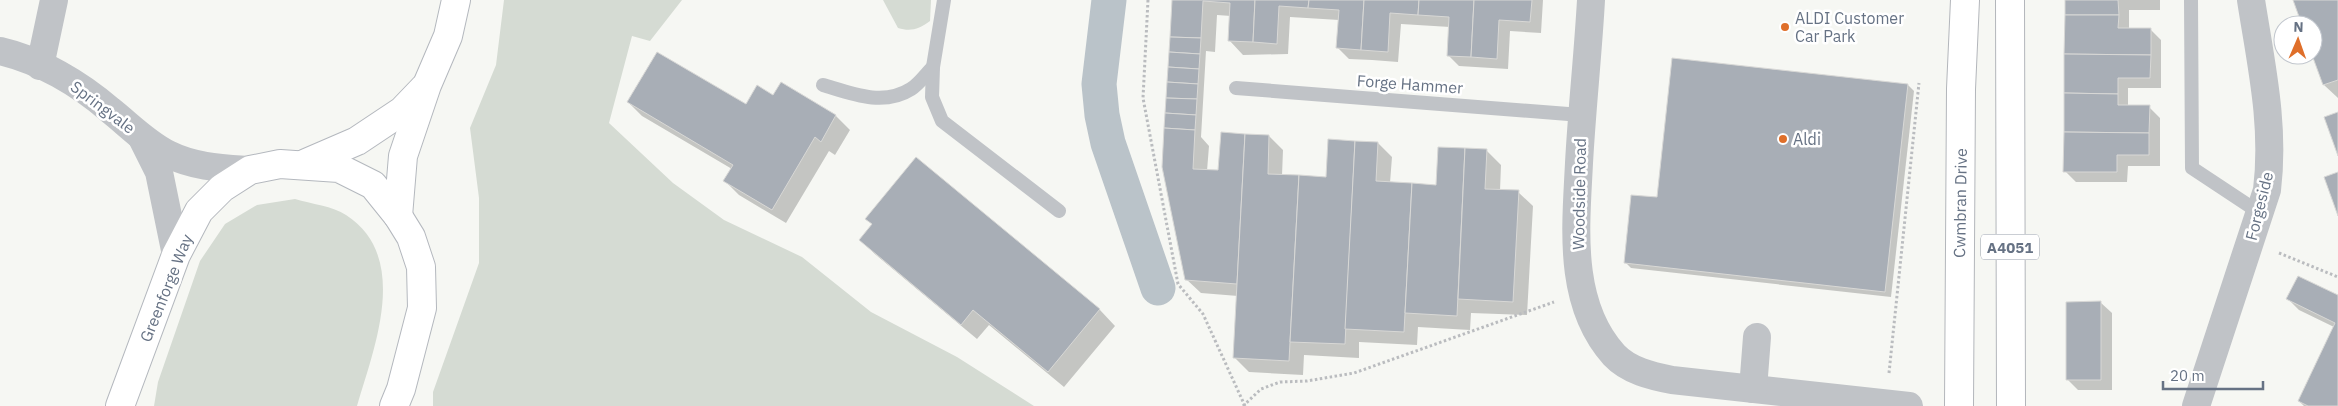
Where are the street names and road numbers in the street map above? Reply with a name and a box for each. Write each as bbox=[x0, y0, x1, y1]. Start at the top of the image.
street label: Forge Hammer bbox=[1356, 70, 1464, 98]
street label: Springvale bbox=[67, 76, 139, 138]
street label: Woodside Road bbox=[1568, 138, 1590, 250]
street label: Cwmbran Drive bbox=[1949, 148, 1971, 258]
street label: Forgeside bbox=[2241, 169, 2277, 242]
street label: Greenforge Way bbox=[135, 231, 197, 345]
road number: A4051 bbox=[1981, 234, 2039, 260]

